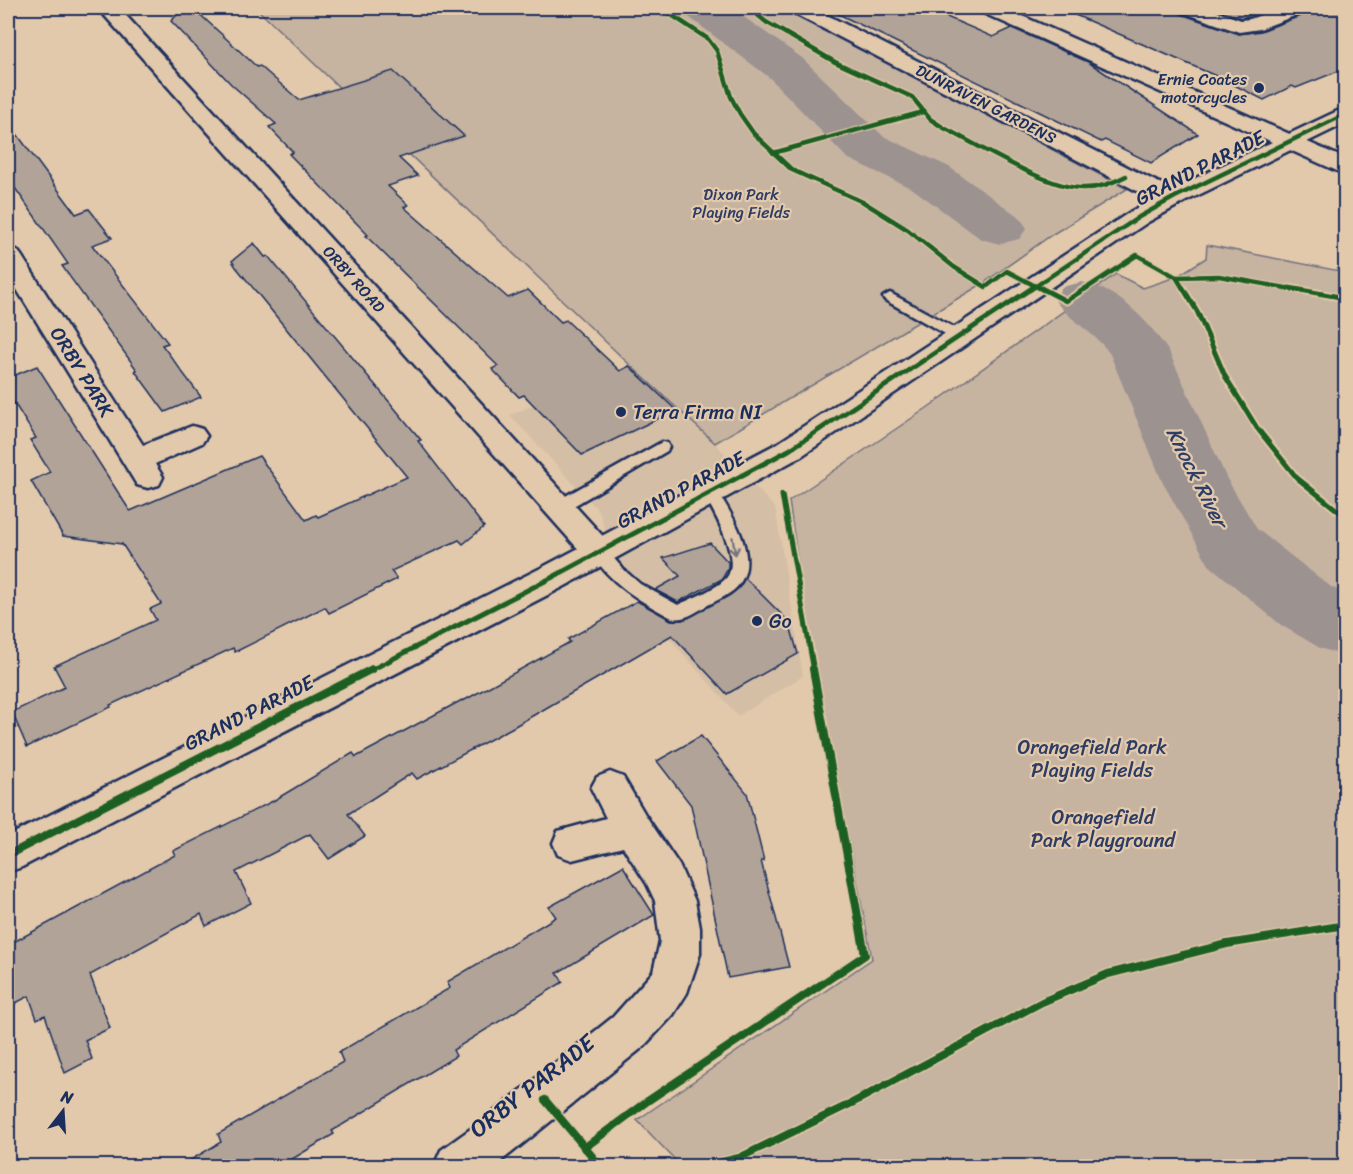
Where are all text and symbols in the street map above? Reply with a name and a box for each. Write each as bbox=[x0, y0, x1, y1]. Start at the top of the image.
street label: DUNRAVEN GARDENS bbox=[910, 56, 1062, 152]
place label: Ernie Coates motorcycles bbox=[1158, 65, 1248, 112]
marker: Ernie Coates motorcycles bbox=[1252, 81, 1266, 95]
street label: GRAND PARADE bbox=[1129, 119, 1273, 216]
park label: Dixon Park Playing Fields bbox=[692, 180, 790, 227]
street label: ORBY ROAD bbox=[315, 238, 393, 320]
street label: ORBY PARK bbox=[40, 320, 124, 424]
place label: Terra Firma NI bbox=[633, 395, 763, 430]
marker: Terra Firma NI bbox=[614, 405, 628, 419]
water label: Knock River bbox=[1155, 420, 1241, 538]
street label: GRAND PARADE bbox=[610, 440, 753, 539]
one-way arrow bbox=[729, 536, 740, 555]
place label: Go bbox=[769, 604, 792, 639]
marker: Go bbox=[750, 614, 764, 628]
street label: GRAND PARADE bbox=[178, 664, 322, 761]
park label: Orangefield Park Playing Fields bbox=[1017, 730, 1167, 788]
park label: Orangefield Park Playground bbox=[1031, 800, 1177, 858]
street label: ORBY PARADE bbox=[460, 1022, 606, 1149]
north arrow bbox=[33, 1081, 93, 1141]
text: N bbox=[57, 1081, 78, 1113]

